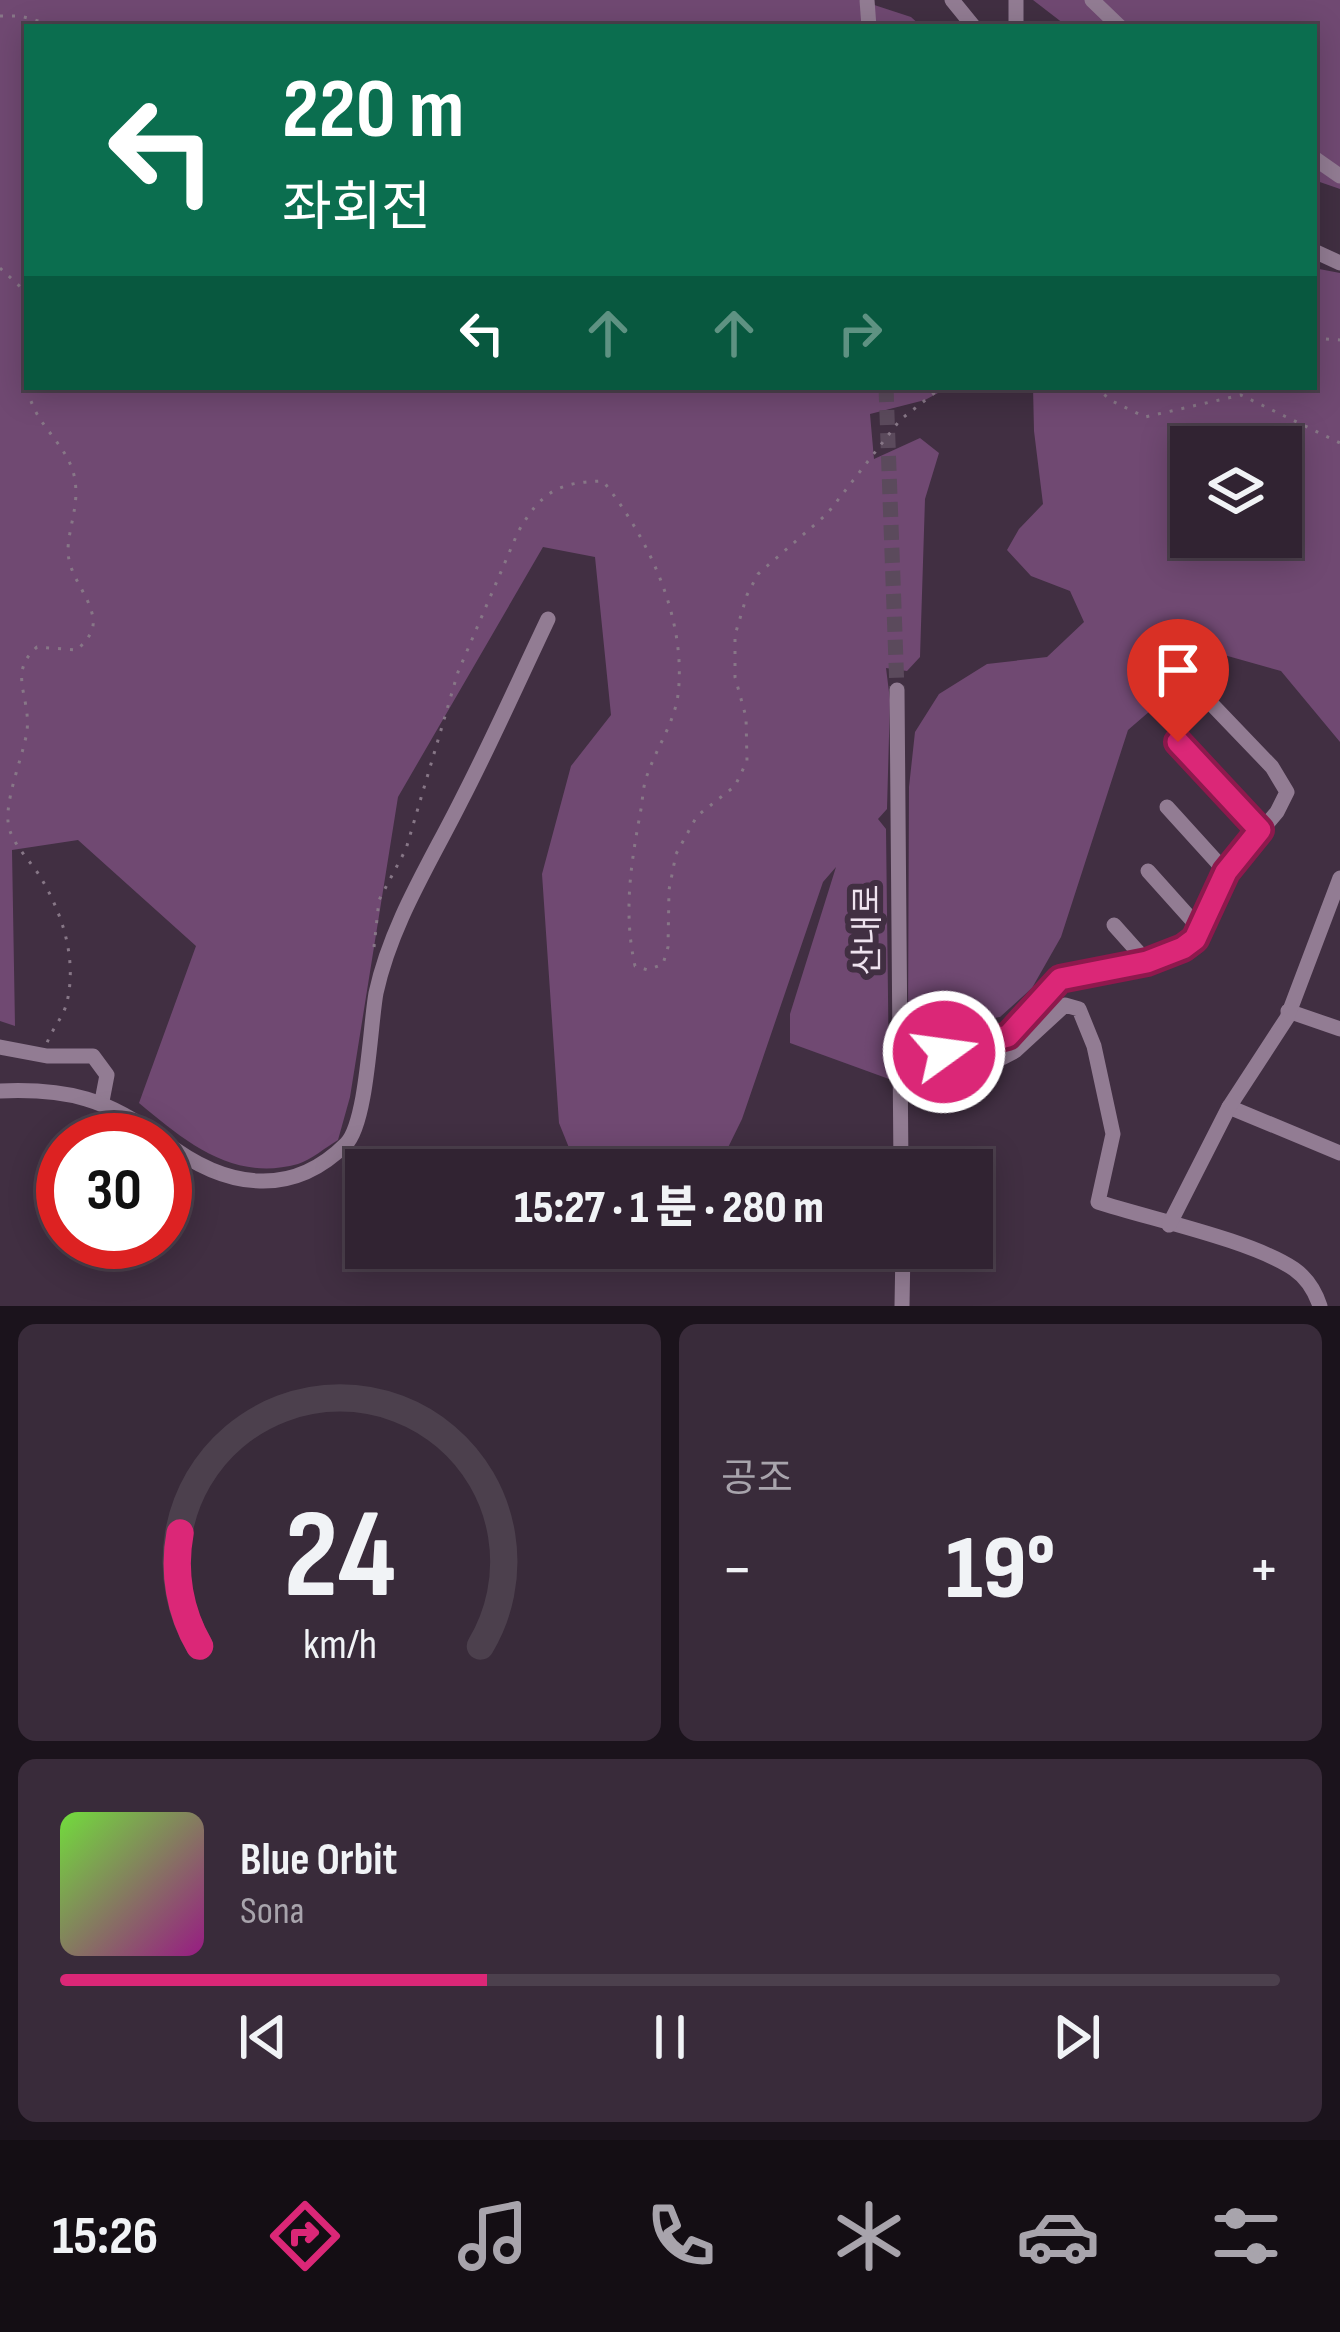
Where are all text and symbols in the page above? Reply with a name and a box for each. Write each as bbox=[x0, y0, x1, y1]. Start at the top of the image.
text: 220 m bbox=[282, 60, 464, 161]
icon: left bbox=[84, 72, 240, 228]
text: 좌회전 bbox=[282, 176, 431, 241]
icon: left bbox=[449, 300, 515, 366]
icon: ahead bbox=[575, 300, 641, 366]
icon: ahead bbox=[701, 300, 767, 366]
icon: right bbox=[827, 300, 893, 366]
map controls bbox=[1170, 426, 1302, 558]
button: layers bbox=[1170, 426, 1302, 558]
pin bbox=[1127, 619, 1229, 742]
icon: arrive bbox=[1145, 637, 1211, 703]
street label: 산내로 bbox=[848, 884, 888, 976]
position arrow bbox=[881, 989, 1007, 1115]
speed limit sign: 30 bbox=[36, 1113, 192, 1269]
text: 15:27 · 1 분 · 280 m bbox=[514, 1181, 824, 1236]
text: 공조 bbox=[721, 1456, 793, 1503]
text: 24 bbox=[283, 1483, 396, 1632]
text: 19° bbox=[946, 1516, 1055, 1624]
text: − bbox=[721, 1531, 753, 1610]
text: + bbox=[1248, 1531, 1280, 1610]
text: km/h bbox=[302, 1618, 377, 1670]
text: Blue Orbit bbox=[240, 1833, 397, 1888]
text: Sona bbox=[240, 1888, 305, 1935]
icon: previous bbox=[230, 2004, 296, 2070]
icon: pause bbox=[637, 2004, 703, 2070]
icon: next bbox=[1044, 2004, 1110, 2070]
icon: directions bbox=[263, 2194, 347, 2278]
icon: music bbox=[451, 2194, 535, 2278]
icon: phone bbox=[639, 2194, 723, 2278]
icon: climate bbox=[827, 2194, 911, 2278]
icon: car bbox=[1016, 2194, 1100, 2278]
icon: filters bbox=[1204, 2194, 1288, 2278]
text: 15:26 bbox=[52, 2204, 158, 2269]

